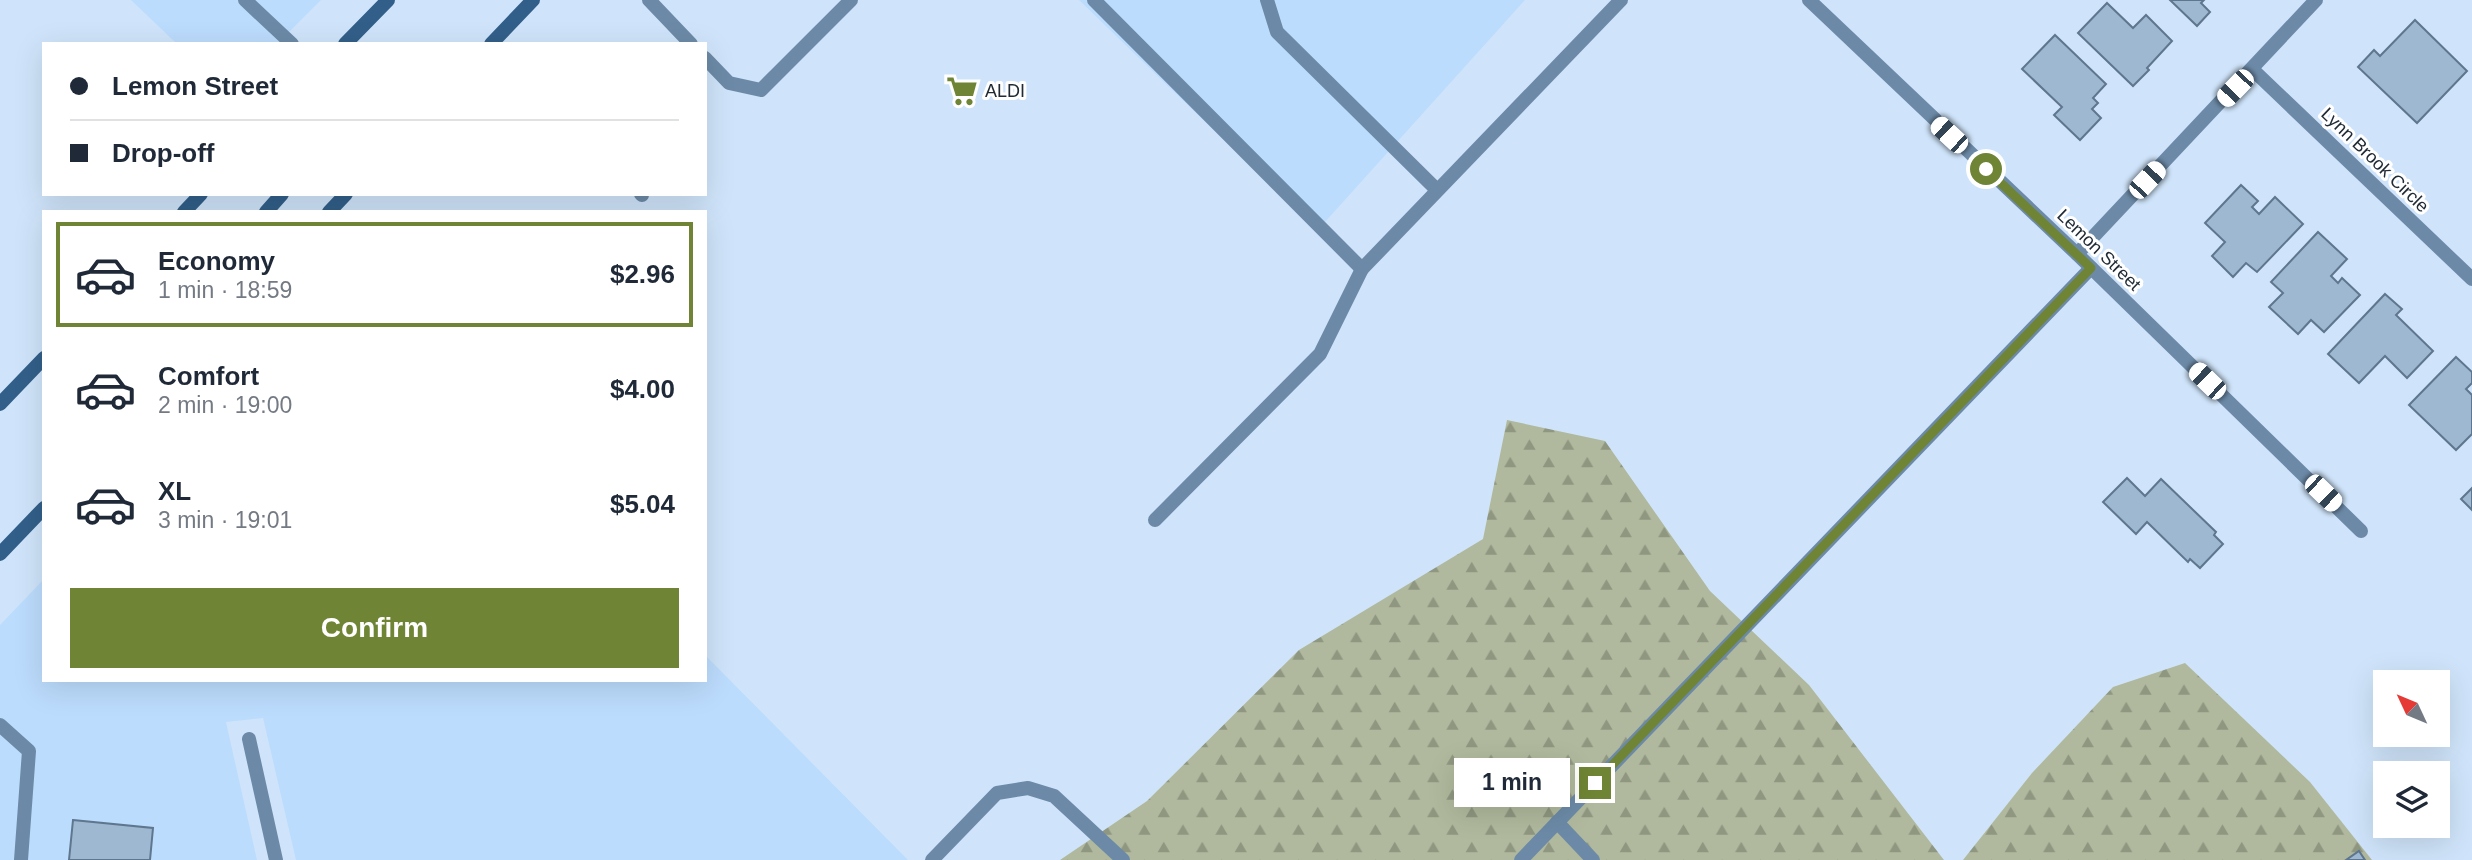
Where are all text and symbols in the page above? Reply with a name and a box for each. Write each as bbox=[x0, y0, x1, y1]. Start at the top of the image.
car bbox=[2213, 66, 2258, 110]
text: Lemon Street bbox=[112, 71, 278, 101]
supermarket icon: ALDI bbox=[945, 74, 979, 108]
place label: ALDI bbox=[985, 81, 1025, 101]
street label: Lynn Brook Circle bbox=[2317, 104, 2433, 216]
car bbox=[1927, 113, 1972, 157]
text: Drop-off bbox=[112, 138, 215, 168]
route start bbox=[1970, 153, 2002, 185]
car bbox=[2125, 157, 2170, 203]
street label: Lemon Street bbox=[2053, 205, 2145, 295]
icon: car bbox=[74, 243, 137, 306]
text: Economy bbox=[158, 246, 275, 276]
text: $2.96 bbox=[610, 259, 675, 289]
text: 1 min · 18:59 bbox=[158, 277, 292, 303]
icon: car bbox=[74, 358, 137, 421]
car bbox=[2185, 359, 2230, 403]
text: Comfort bbox=[158, 361, 259, 391]
text: $4.00 bbox=[610, 374, 675, 404]
text: 2 min · 19:00 bbox=[158, 392, 292, 418]
car bbox=[2301, 471, 2346, 515]
icon: car bbox=[74, 473, 137, 536]
text: XL bbox=[158, 476, 191, 506]
text: $5.04 bbox=[610, 489, 675, 519]
text: 3 min · 19:01 bbox=[158, 507, 292, 533]
button: Confirm bbox=[70, 588, 679, 668]
north arrow bbox=[2373, 670, 2450, 747]
map controls bbox=[2373, 670, 2450, 838]
callout: 1 min bbox=[1455, 758, 1570, 808]
button: layers bbox=[2373, 761, 2450, 838]
route end bbox=[1579, 767, 1611, 799]
text: 1 min bbox=[1482, 769, 1542, 795]

